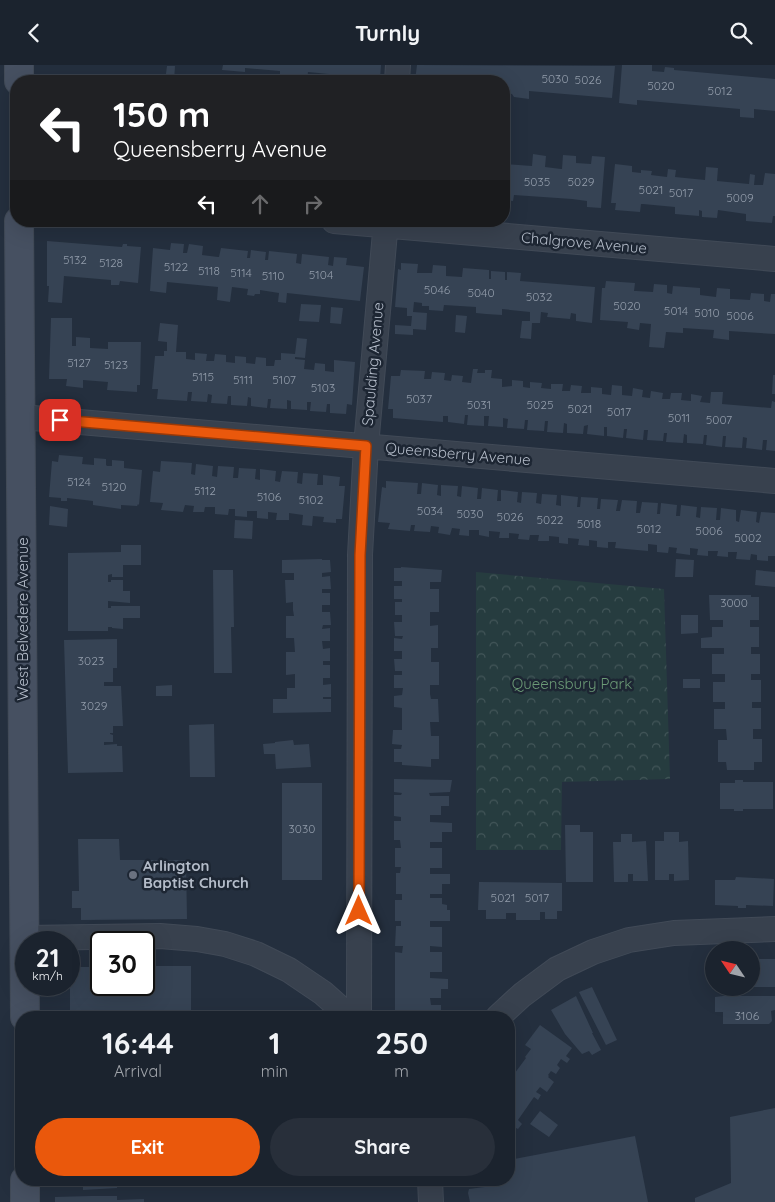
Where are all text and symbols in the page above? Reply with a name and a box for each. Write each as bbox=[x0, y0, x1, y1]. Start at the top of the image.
icon: back bbox=[20, 19, 48, 47]
text: Turnly bbox=[355, 19, 420, 47]
icon: search bbox=[727, 19, 755, 47]
house number: 5030 bbox=[541, 71, 569, 86]
house number: 5026 bbox=[575, 72, 602, 87]
house number: 5020 bbox=[647, 78, 675, 93]
house number: 5012 bbox=[708, 83, 733, 98]
text: 150 m bbox=[113, 92, 210, 136]
icon: left bbox=[30, 95, 95, 160]
text: Queensberry Avenue bbox=[113, 135, 327, 163]
house number: 5035 bbox=[524, 174, 550, 189]
house number: 5029 bbox=[567, 174, 595, 189]
house number: 5021 bbox=[639, 182, 663, 197]
house number: 5017 bbox=[669, 185, 693, 200]
icon: left bbox=[193, 190, 221, 218]
icon: ahead bbox=[246, 190, 274, 218]
icon: right bbox=[299, 190, 327, 218]
house number: 5009 bbox=[726, 190, 754, 205]
street label: Chalgrove Avenue bbox=[520, 228, 648, 257]
house number: 5132 bbox=[63, 252, 87, 267]
house number: 5128 bbox=[99, 255, 123, 270]
house number: 5122 bbox=[164, 259, 188, 274]
house number: 5118 bbox=[198, 263, 220, 278]
house number: 5114 bbox=[230, 265, 252, 280]
house number: 5104 bbox=[309, 267, 333, 282]
house number: 5110 bbox=[262, 268, 284, 283]
house number: 5046 bbox=[424, 282, 451, 297]
house number: 5040 bbox=[467, 285, 495, 300]
house number: 5032 bbox=[526, 289, 553, 304]
house number: 5020 bbox=[613, 298, 641, 313]
street label: Spaulding Avenue bbox=[358, 301, 387, 427]
house number: 5014 bbox=[664, 303, 688, 318]
house number: 5010 bbox=[694, 305, 720, 320]
house number: 5006 bbox=[726, 308, 754, 323]
house number: 5127 bbox=[67, 355, 91, 370]
house number: 5123 bbox=[104, 357, 128, 372]
house number: 5115 bbox=[192, 369, 214, 384]
house number: 5111 bbox=[233, 372, 253, 387]
house number: 5107 bbox=[272, 372, 296, 387]
house number: 5103 bbox=[311, 380, 335, 395]
house number: 5037 bbox=[406, 391, 432, 406]
house number: 5031 bbox=[467, 397, 491, 412]
house number: 5025 bbox=[527, 397, 553, 412]
pin bbox=[39, 399, 81, 441]
house number: 5021 bbox=[568, 401, 592, 416]
house number: 5017 bbox=[607, 404, 631, 419]
icon: arrive bbox=[46, 406, 74, 434]
house number: 5011 bbox=[668, 410, 690, 425]
house number: 5007 bbox=[706, 412, 732, 427]
street label: Queensberry Avenue bbox=[385, 438, 532, 469]
house number: 5124 bbox=[67, 474, 91, 489]
house number: 5120 bbox=[102, 479, 126, 494]
house number: 5112 bbox=[194, 483, 216, 498]
house number: 5106 bbox=[257, 489, 282, 504]
house number: 5102 bbox=[299, 492, 324, 507]
house number: 5034 bbox=[417, 503, 443, 518]
house number: 5030 bbox=[456, 506, 484, 521]
house number: 5026 bbox=[497, 509, 524, 524]
house number: 5022 bbox=[537, 512, 564, 527]
house number: 5018 bbox=[577, 516, 601, 531]
house number: 5012 bbox=[637, 521, 662, 536]
house number: 5006 bbox=[695, 523, 723, 538]
house number: 5002 bbox=[734, 530, 762, 545]
street label: West Belvedere Avenue bbox=[13, 537, 32, 701]
house number: 3000 bbox=[720, 595, 748, 610]
house number: 3023 bbox=[78, 653, 104, 668]
park label: Queensbury Park bbox=[512, 674, 632, 693]
house number: 3029 bbox=[81, 698, 108, 713]
house number: 3030 bbox=[289, 821, 315, 836]
place label: Arlington Baptist Church bbox=[143, 856, 249, 892]
marker: Arlington Baptist Church bbox=[127, 869, 139, 881]
position arrow bbox=[332, 884, 384, 936]
house number: 5021 bbox=[491, 890, 515, 905]
house number: 5017 bbox=[525, 890, 549, 905]
speed limit sign: 30 bbox=[90, 931, 155, 996]
north arrow bbox=[705, 941, 760, 996]
map controls bbox=[705, 941, 760, 996]
text: 21 bbox=[36, 942, 59, 973]
text: km/h bbox=[32, 968, 63, 983]
house number: 3106 bbox=[735, 1008, 760, 1023]
text: 16:44 bbox=[102, 1024, 174, 1062]
text: 1 bbox=[269, 1024, 280, 1062]
text: 250 bbox=[375, 1024, 428, 1062]
text: Arrival bbox=[114, 1061, 162, 1081]
text: min bbox=[261, 1061, 288, 1081]
text: m bbox=[394, 1061, 409, 1081]
button: Exit bbox=[35, 1118, 260, 1176]
button: Share bbox=[270, 1118, 495, 1176]

